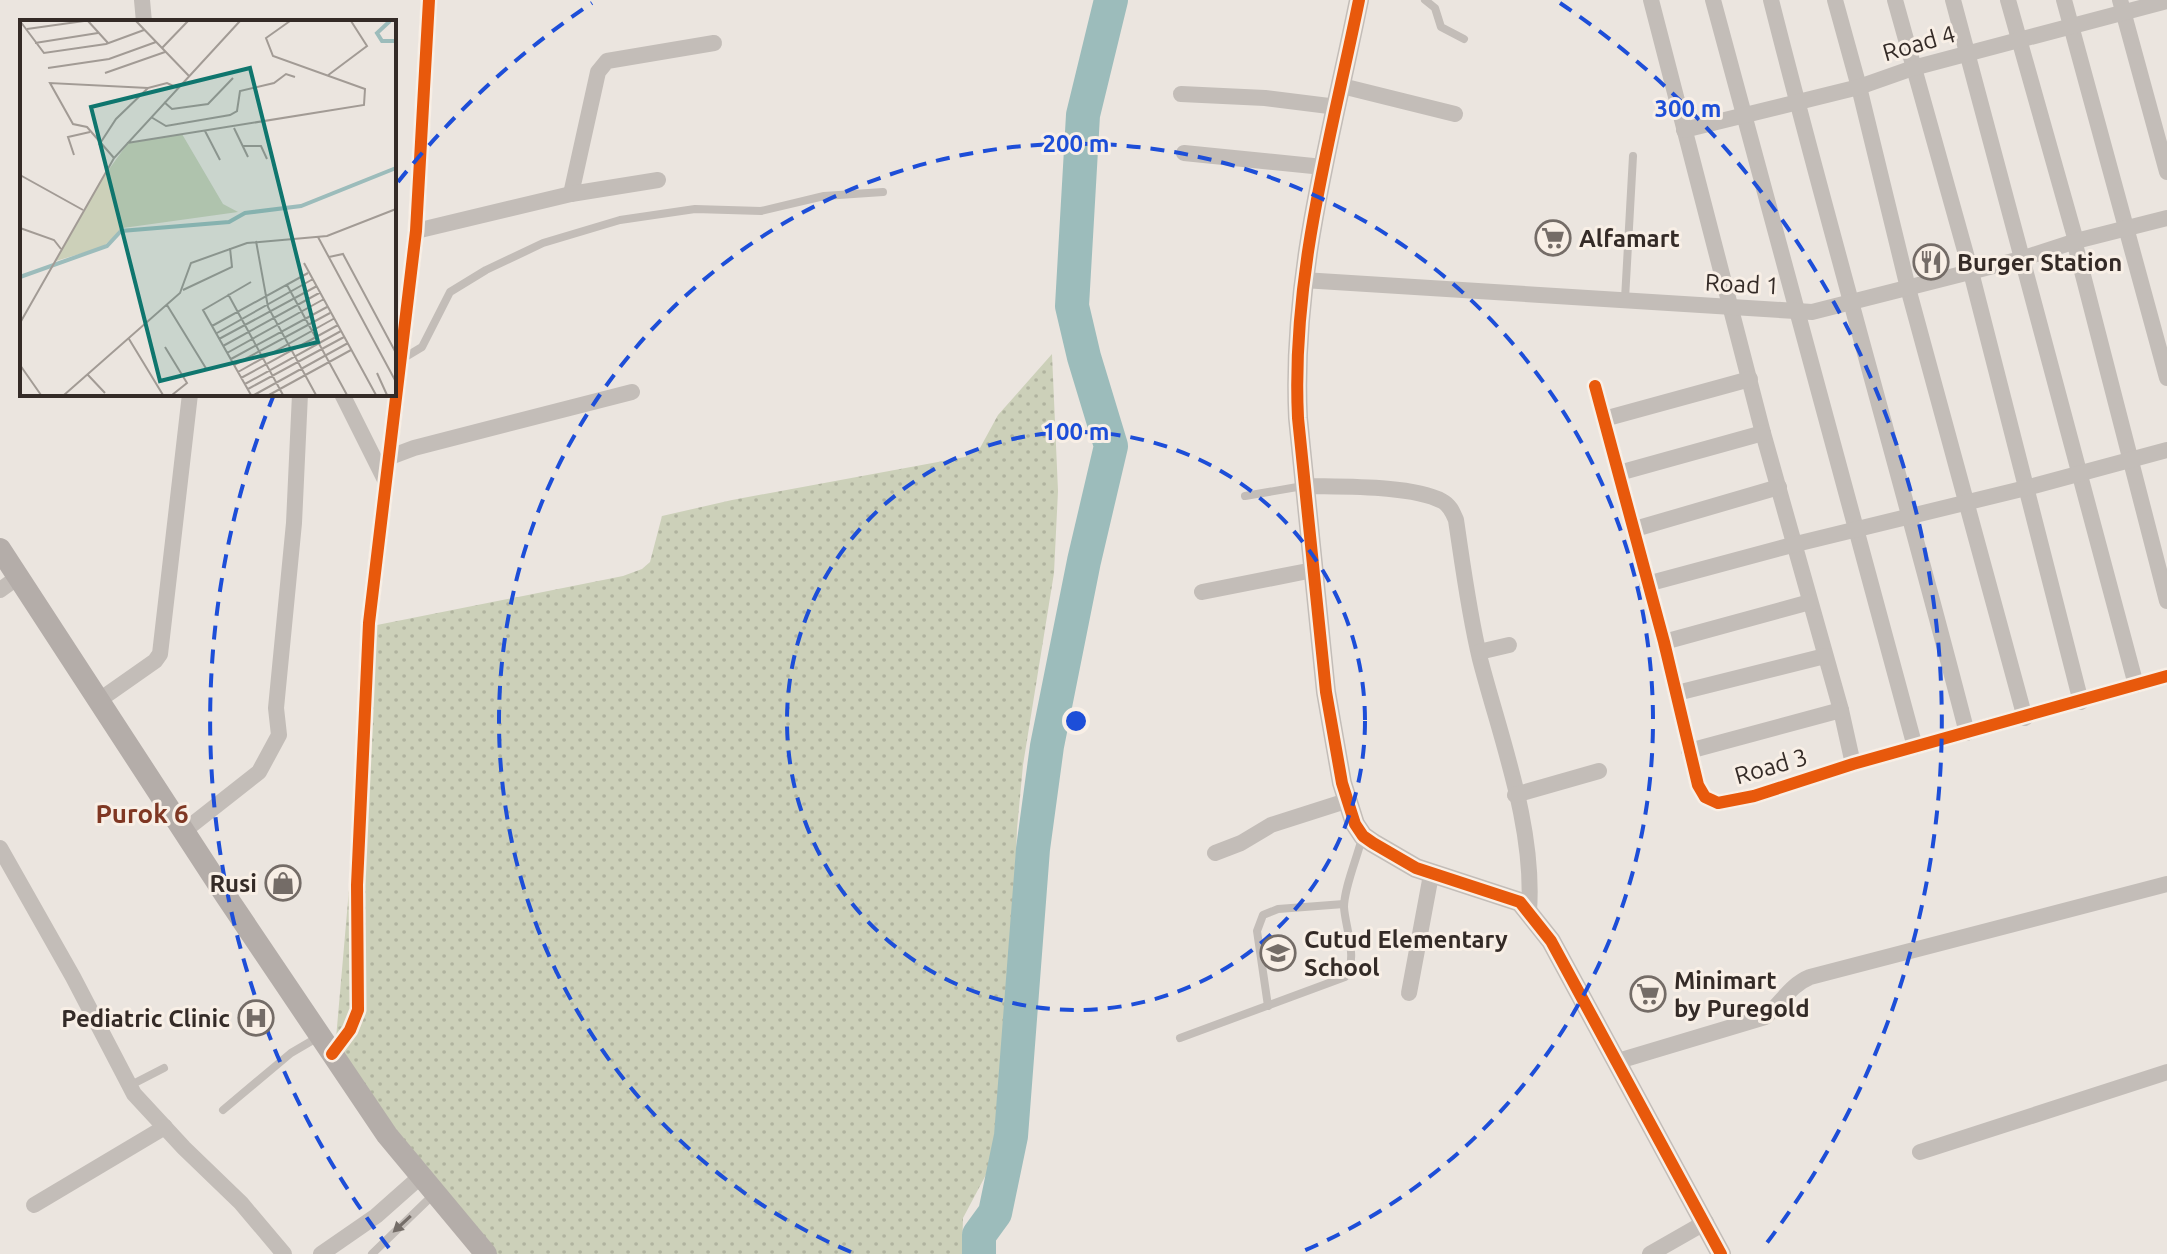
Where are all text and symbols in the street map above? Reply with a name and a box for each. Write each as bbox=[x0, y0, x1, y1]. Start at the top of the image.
inset map bbox=[20, 20, 396, 396]
street label: Road 4 bbox=[1880, 20, 1958, 66]
text: 300 m bbox=[1655, 95, 1721, 122]
text: 200 m bbox=[1043, 130, 1109, 157]
supermarket icon: Alfamart bbox=[1534, 219, 1572, 257]
place label: Alfamart bbox=[1579, 225, 1680, 252]
restaurant icon: Burger Station bbox=[1912, 243, 1950, 281]
place label: Burger Station bbox=[1957, 249, 2122, 276]
street label: Road 1 bbox=[1704, 269, 1780, 299]
text: 100 m bbox=[1043, 418, 1109, 445]
centre of rings bbox=[1062, 707, 1090, 735]
street label: Road 3 bbox=[1732, 743, 1810, 789]
district label: Purok 6 bbox=[95, 799, 189, 828]
shop icon: Rusi bbox=[264, 864, 302, 902]
place label: Rusi bbox=[209, 870, 257, 897]
place label: Cutud Elementary School bbox=[1304, 926, 1508, 981]
school or university icon: Cutud Elementary School bbox=[1259, 934, 1297, 972]
place label: Minimart by Puregold bbox=[1674, 967, 1810, 1022]
supermarket icon: Minimart by Puregold bbox=[1629, 975, 1667, 1013]
hospital icon: Pediatric Clinic bbox=[237, 999, 275, 1037]
place label: Pediatric Clinic bbox=[61, 1005, 230, 1032]
one-way arrow bbox=[393, 1214, 412, 1232]

